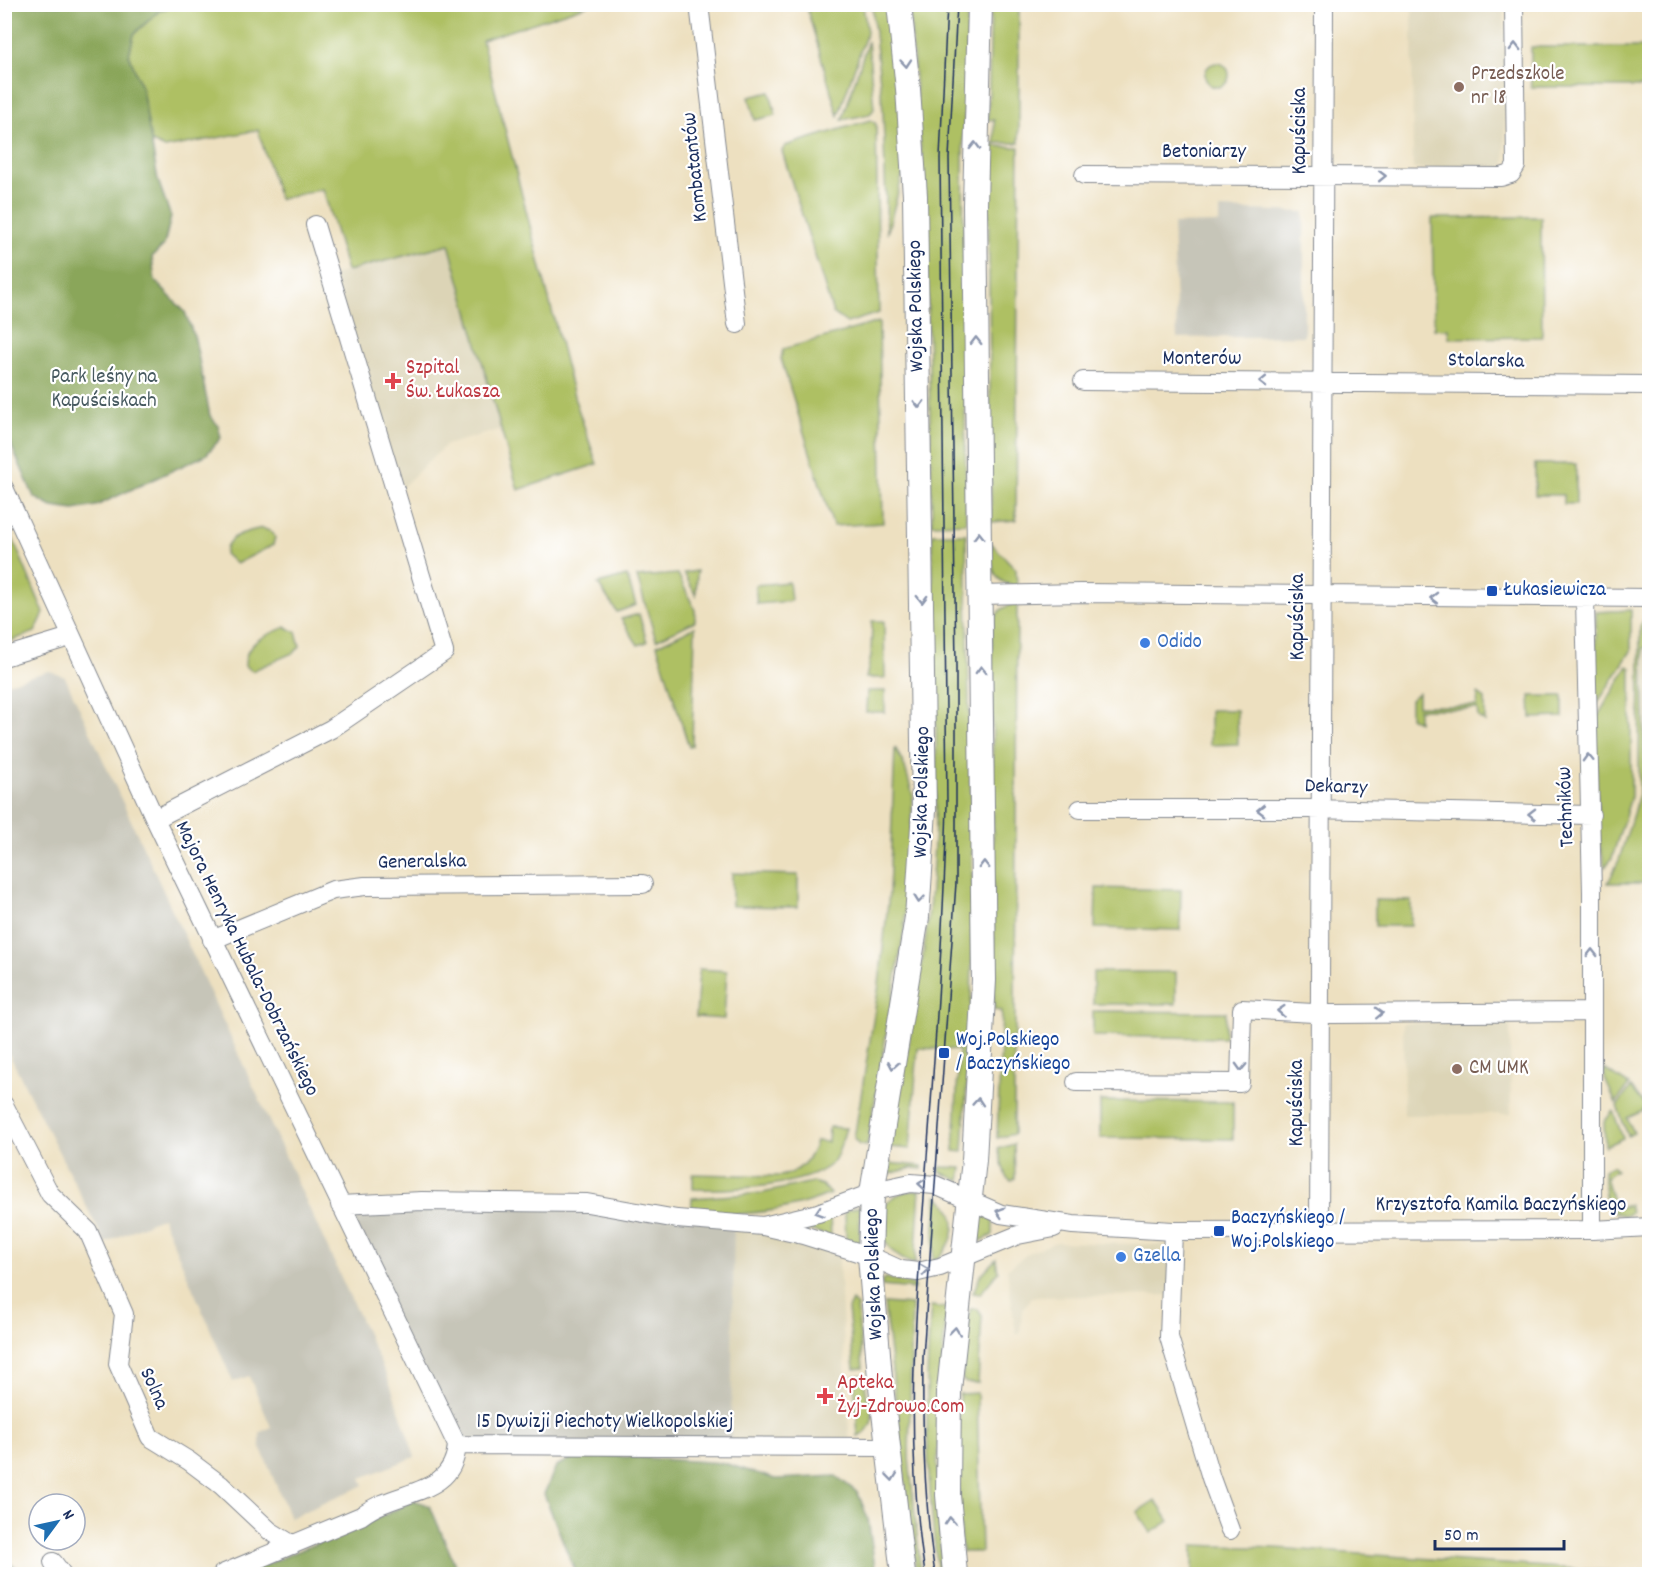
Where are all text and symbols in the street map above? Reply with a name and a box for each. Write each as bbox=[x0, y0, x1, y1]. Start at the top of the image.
one-way arrow bbox=[1509, 42, 1521, 51]
one-way arrow bbox=[899, 58, 912, 67]
place label: Przedszkole nr 18 bbox=[1471, 60, 1564, 114]
marker: Przedszkole nr 18 bbox=[1452, 80, 1466, 94]
street label: Kapuściska bbox=[1286, 86, 1316, 174]
street label: Kombatantów bbox=[675, 111, 717, 223]
street label: Betoniarzy bbox=[1162, 138, 1246, 168]
one-way arrow bbox=[969, 142, 981, 151]
one-way arrow bbox=[1378, 170, 1387, 182]
street label: Wojska Polskiego bbox=[901, 240, 933, 372]
one-way arrow bbox=[970, 337, 982, 346]
street label: Monterów bbox=[1162, 345, 1242, 375]
street label: Stolarska bbox=[1448, 346, 1526, 378]
place label: Szpital Św. Łukasza bbox=[406, 354, 501, 408]
park label: Park leśny na Kapuściskach bbox=[51, 363, 158, 417]
marker: Szpital Św. Łukasza bbox=[384, 372, 402, 390]
one-way arrow bbox=[1258, 376, 1267, 388]
one-way arrow bbox=[913, 400, 925, 409]
one-way arrow bbox=[973, 532, 985, 541]
street label: Kapuściska bbox=[1284, 572, 1314, 660]
place label: Łukasiewicza bbox=[1503, 576, 1607, 606]
marker: Łukasiewicza bbox=[1485, 584, 1499, 598]
one-way arrow bbox=[1430, 591, 1439, 604]
one-way arrow bbox=[916, 595, 928, 604]
place label: Odido bbox=[1157, 628, 1202, 658]
marker: Odido bbox=[1138, 636, 1152, 650]
one-way arrow bbox=[975, 665, 987, 674]
street label: Wojska Polskiego bbox=[907, 726, 939, 858]
one-way arrow bbox=[1582, 754, 1595, 763]
street label: Techników bbox=[1551, 766, 1583, 848]
street label: Dekarzy bbox=[1304, 772, 1368, 804]
one-way arrow bbox=[1256, 804, 1265, 816]
one-way arrow bbox=[1528, 808, 1537, 820]
street label: Majora Henryka Hubala-Dobrzańskiego bbox=[166, 816, 326, 1102]
street label: Generalska bbox=[377, 847, 468, 879]
one-way arrow bbox=[978, 860, 990, 869]
one-way arrow bbox=[913, 894, 926, 904]
one-way arrow bbox=[1586, 949, 1598, 958]
one-way arrow bbox=[1277, 1005, 1286, 1018]
one-way arrow bbox=[1374, 1006, 1383, 1019]
place label: Woj.Polskiego / Baczyńskiego bbox=[956, 1026, 1070, 1080]
marker: Woj.Polskiego / Baczyńskiego bbox=[937, 1046, 951, 1060]
place label: CM UMK bbox=[1469, 1054, 1529, 1084]
street label: Kapuściska bbox=[1283, 1058, 1313, 1146]
one-way arrow bbox=[888, 1060, 900, 1069]
one-way arrow bbox=[1234, 1062, 1247, 1071]
marker: CM UMK bbox=[1450, 1062, 1464, 1076]
one-way arrow bbox=[972, 1097, 985, 1106]
one-way arrow bbox=[917, 1177, 926, 1190]
street label: Krzysztofa Kamila Baczyńskiego bbox=[1376, 1191, 1626, 1221]
place label: Baczyńskiego / Woj.Polskiego bbox=[1231, 1204, 1345, 1258]
one-way arrow bbox=[814, 1205, 825, 1217]
one-way arrow bbox=[995, 1207, 1006, 1219]
street label: Wojska Polskiego bbox=[858, 1208, 892, 1340]
marker: Baczyńskiego / Woj.Polskiego bbox=[1212, 1224, 1226, 1238]
place label: Gzella bbox=[1133, 1242, 1182, 1272]
marker: Gzella bbox=[1114, 1250, 1128, 1264]
one-way arrow bbox=[920, 1264, 930, 1276]
one-way arrow bbox=[948, 1327, 961, 1336]
street label: Solna bbox=[131, 1363, 176, 1416]
place label: Apteka Żyj-Zdrowo.Com bbox=[837, 1369, 964, 1423]
marker: Apteka Żyj-Zdrowo.Com bbox=[818, 1389, 832, 1403]
street label: 15 Dywizji Piechoty Wielkopolskiej bbox=[476, 1408, 734, 1438]
one-way arrow bbox=[885, 1473, 897, 1482]
north arrow bbox=[27, 1492, 87, 1552]
text: N bbox=[56, 1506, 79, 1525]
scale bar bbox=[1435, 1513, 1564, 1551]
one-way arrow bbox=[943, 1517, 956, 1526]
text: 50 m bbox=[1444, 1524, 1479, 1549]

